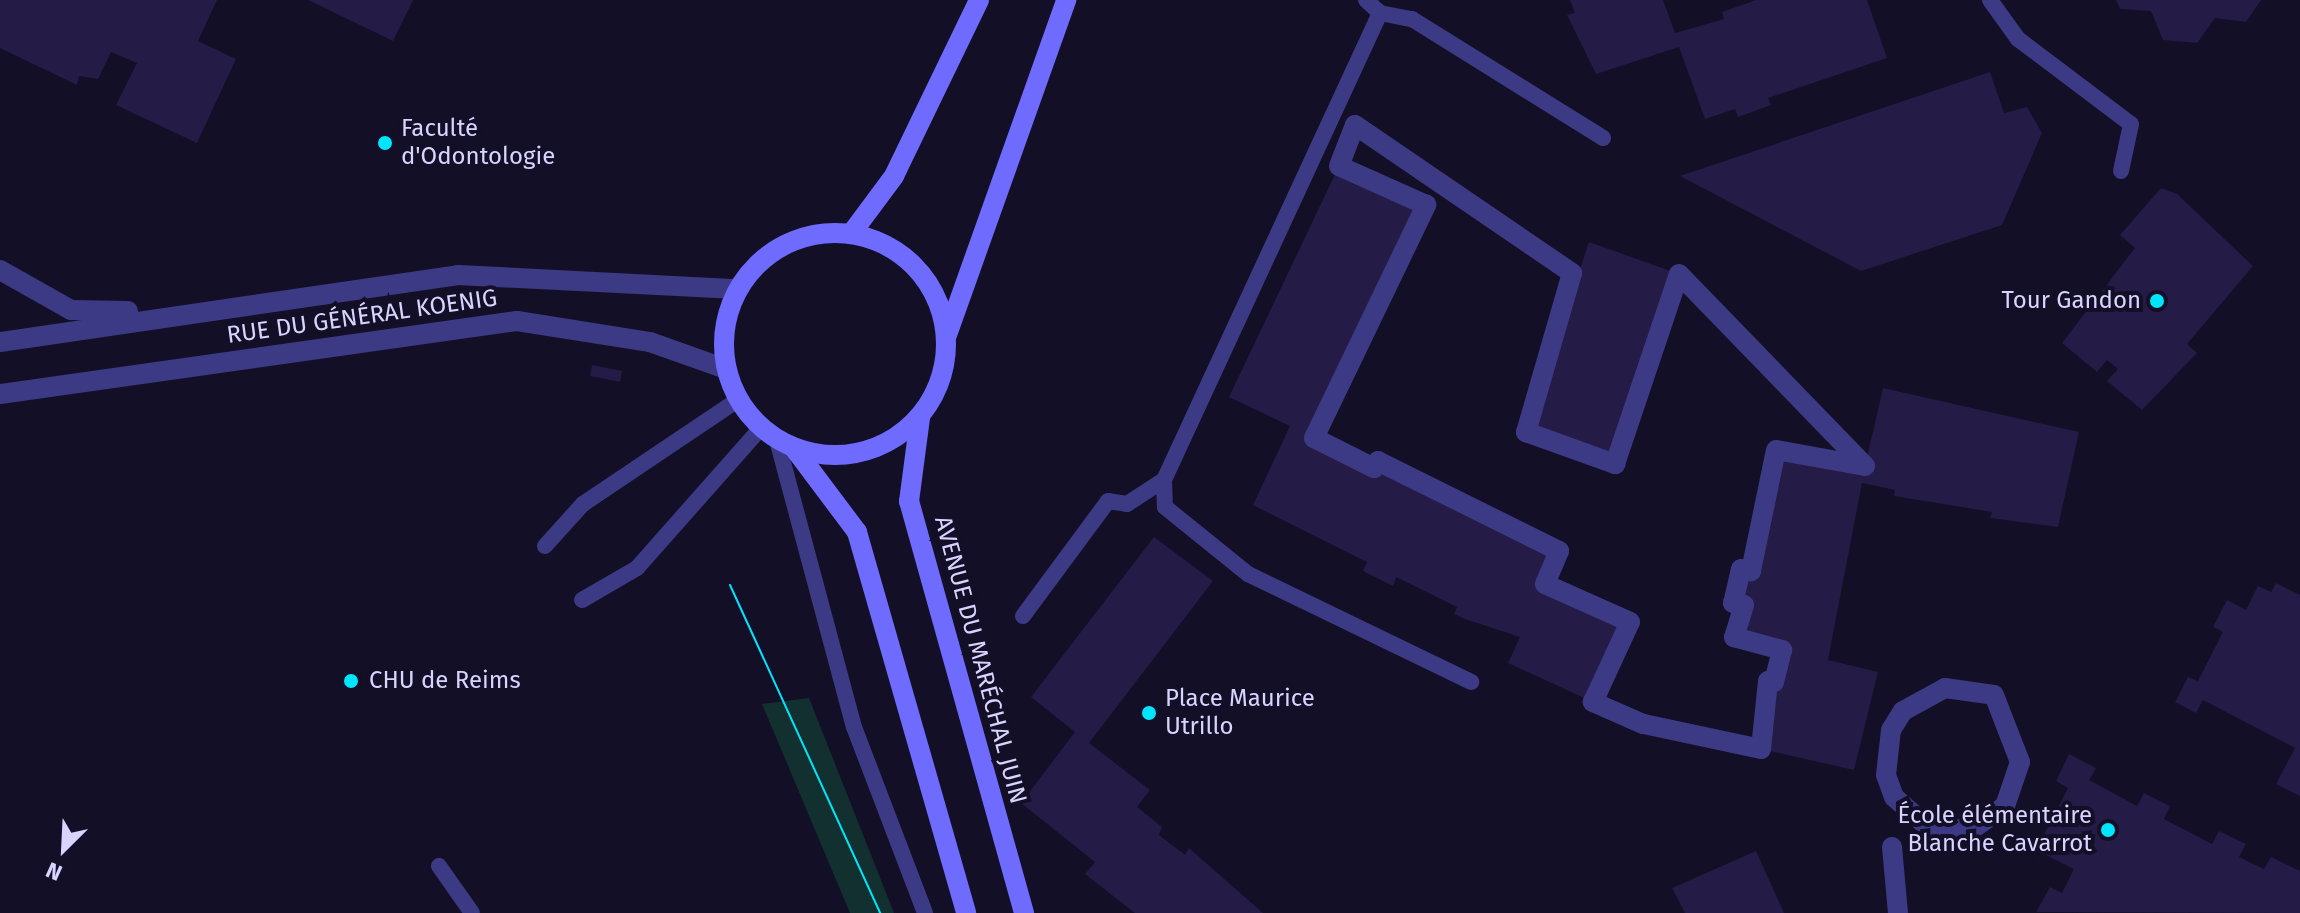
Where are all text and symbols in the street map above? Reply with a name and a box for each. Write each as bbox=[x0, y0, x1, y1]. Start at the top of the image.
place label: Faculté d'Odontologie bbox=[401, 115, 555, 171]
marker: Faculté d'Odontologie bbox=[376, 134, 394, 152]
street label: RUE DU GÉNÉRAL KOENIG bbox=[225, 284, 499, 350]
place label: Tour Gandon bbox=[2002, 287, 2141, 315]
marker: Tour Gandon bbox=[2148, 292, 2166, 310]
street label: AVENUE DU MARÉCHAL JUIN bbox=[928, 513, 1032, 807]
place label: CHU de Reims bbox=[369, 667, 521, 695]
marker: CHU de Reims bbox=[340, 670, 362, 692]
place label: Place Maurice Utrillo bbox=[1165, 685, 1315, 741]
marker: Place Maurice Utrillo bbox=[1140, 704, 1158, 722]
place label: École élémentaire Blanche Cavarrot bbox=[1898, 802, 2092, 858]
north arrow bbox=[24, 809, 104, 889]
marker: École élémentaire Blanche Cavarrot bbox=[2099, 821, 2117, 839]
text: N bbox=[42, 856, 66, 887]

